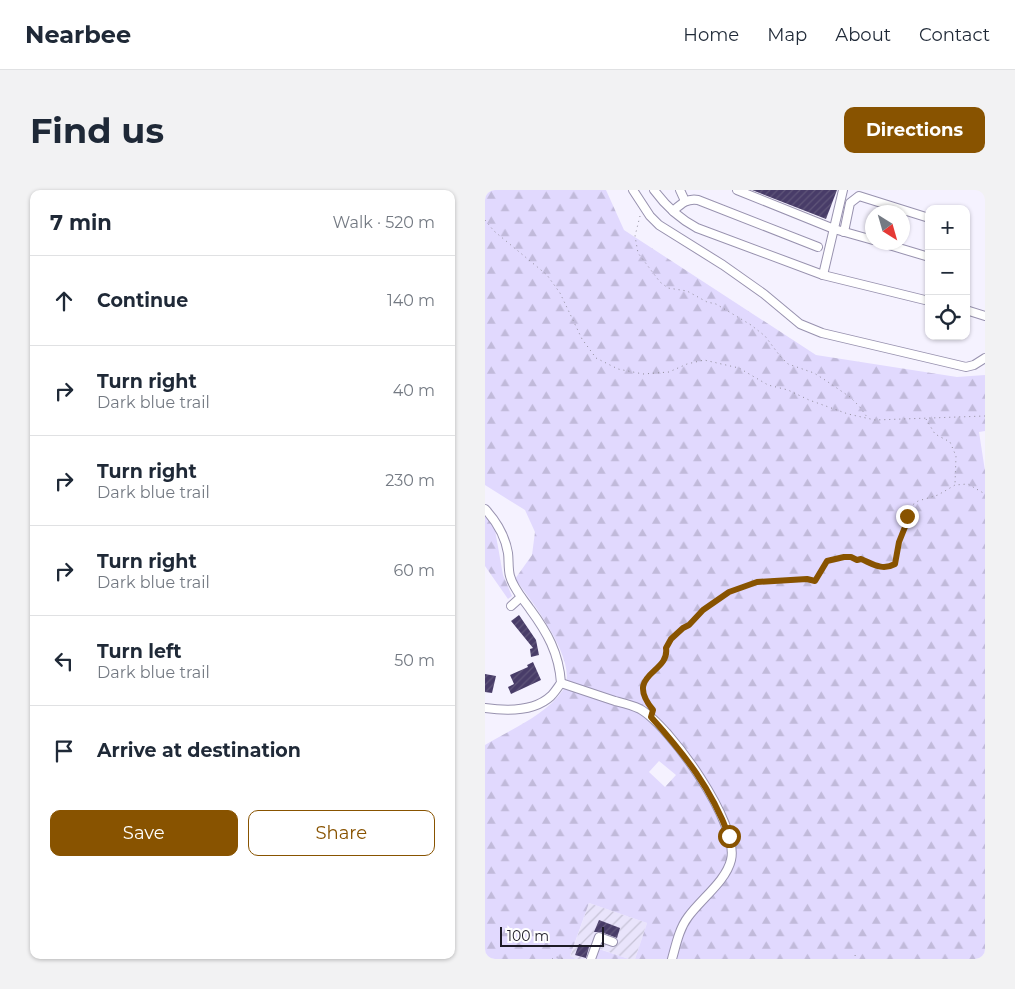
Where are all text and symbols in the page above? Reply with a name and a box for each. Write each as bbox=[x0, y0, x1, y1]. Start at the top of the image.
text: Nearbee bbox=[25, 20, 131, 49]
text: Home bbox=[683, 24, 739, 46]
text: Map bbox=[767, 24, 807, 46]
text: About bbox=[835, 24, 891, 46]
text: Contact bbox=[919, 24, 990, 46]
button: Directions bbox=[844, 107, 985, 153]
text: Find us bbox=[30, 109, 164, 152]
north arrow bbox=[865, 205, 910, 250]
map controls bbox=[925, 205, 970, 340]
button: + bbox=[925, 205, 970, 250]
text: 7 min bbox=[50, 210, 112, 235]
text: Walk · 520 m bbox=[333, 213, 435, 232]
button: − bbox=[925, 250, 970, 295]
icon: ahead bbox=[50, 287, 78, 315]
text: Continue bbox=[97, 289, 188, 312]
text: 140 m bbox=[387, 291, 435, 310]
button: locate bbox=[925, 295, 970, 340]
text: Turn right bbox=[97, 370, 197, 393]
icon: right bbox=[50, 377, 78, 405]
text: 40 m bbox=[393, 381, 435, 400]
text: Dark blue trail bbox=[97, 393, 210, 412]
text: Turn right bbox=[97, 460, 197, 483]
icon: right bbox=[50, 467, 78, 495]
text: 230 m bbox=[385, 471, 435, 490]
text: Dark blue trail bbox=[97, 483, 210, 502]
route end bbox=[896, 505, 919, 528]
text: Turn right bbox=[97, 550, 197, 573]
icon: right bbox=[50, 557, 78, 585]
text: 60 m bbox=[393, 561, 435, 580]
text: Dark blue trail bbox=[97, 573, 210, 592]
text: Turn left bbox=[97, 640, 182, 663]
icon: left bbox=[50, 647, 78, 675]
text: 50 m bbox=[394, 651, 435, 670]
text: Dark blue trail bbox=[97, 663, 210, 682]
icon: arrive bbox=[50, 737, 78, 765]
text: Arrive at destination bbox=[97, 739, 301, 762]
button: Save bbox=[50, 810, 238, 856]
button: Share bbox=[248, 810, 435, 856]
route start bbox=[718, 825, 741, 848]
scale bar bbox=[500, 924, 604, 947]
text: 100 m bbox=[507, 927, 549, 945]

